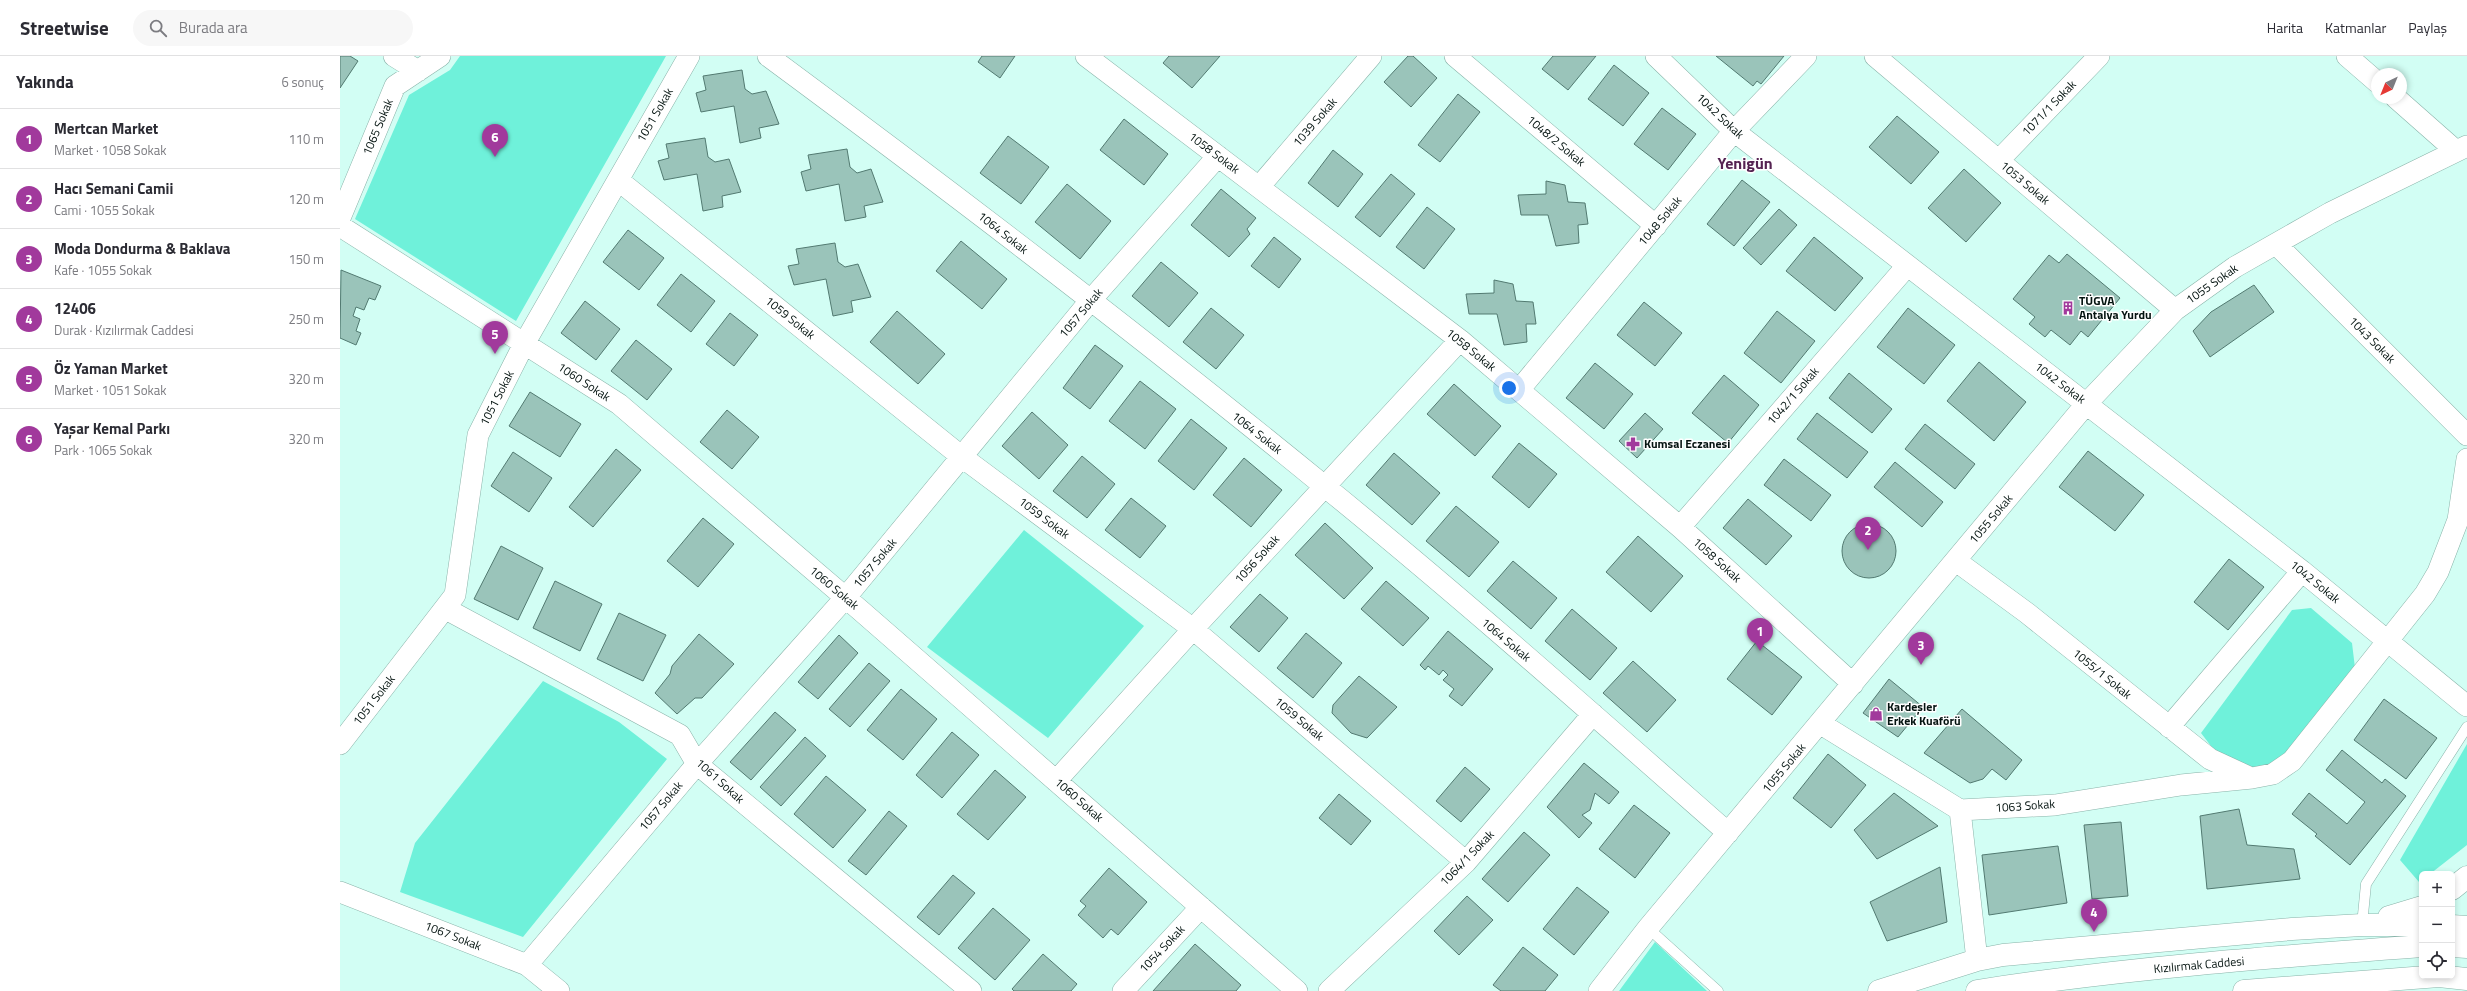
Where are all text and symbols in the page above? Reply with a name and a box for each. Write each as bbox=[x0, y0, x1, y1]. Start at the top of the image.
search box bbox=[133, 10, 413, 46]
text: Streetwise bbox=[20, 13, 109, 42]
text: Burada ara bbox=[179, 16, 248, 39]
icon: search bbox=[147, 17, 169, 39]
text: Harita bbox=[2267, 17, 2303, 38]
text: Katmanlar bbox=[2325, 17, 2386, 38]
text: Paylaş bbox=[2408, 17, 2447, 38]
north arrow bbox=[2371, 68, 2407, 104]
text: Yakında bbox=[16, 69, 74, 95]
text: 6 sonuç bbox=[281, 72, 324, 92]
street label: 1071/1 Sokak bbox=[2017, 75, 2080, 140]
street label: 1051 Sokak bbox=[631, 84, 678, 145]
street label: 1042 Sokak bbox=[1692, 88, 1749, 143]
street label: 1039 Sokak bbox=[1288, 93, 1342, 150]
street label: 1065 Sokak bbox=[357, 95, 398, 158]
street label: 1048/2 Sokak bbox=[1523, 110, 1590, 171]
text: Mertcan Market bbox=[54, 117, 158, 140]
pin: 6 bbox=[482, 124, 508, 157]
street label: 1058 Sokak bbox=[1185, 127, 1244, 178]
text: 1 bbox=[25, 129, 33, 149]
text: 110 m bbox=[288, 129, 324, 149]
text: Market · 1058 Sokak bbox=[54, 140, 166, 160]
district label: Yenigün bbox=[1717, 151, 1773, 175]
street label: 1053 Sokak bbox=[1996, 156, 2055, 209]
text: Hacı Semani Camii bbox=[54, 177, 173, 200]
text: 2 bbox=[25, 189, 33, 209]
text: 120 m bbox=[288, 189, 324, 209]
street label: 1048 Sokak bbox=[1633, 191, 1686, 250]
text: Cami · 1055 Sokak bbox=[54, 200, 155, 220]
street label: 1064 Sokak bbox=[974, 207, 1033, 259]
text: Moda Dondurma & Baklava bbox=[54, 237, 230, 260]
text: 3 bbox=[25, 249, 33, 269]
text: 150 m bbox=[288, 249, 324, 269]
street label: 1055 Sokak bbox=[2182, 259, 2242, 309]
text: Kafe · 1055 Sokak bbox=[54, 260, 152, 280]
street label: 1057 Sokak bbox=[1054, 283, 1107, 342]
street label: 1059 Sokak bbox=[761, 291, 820, 344]
place label: TÜGVA Antalya Yurdu bbox=[2079, 291, 2152, 324]
text: 12406 bbox=[54, 297, 96, 320]
building icon: TÜGVA Antalya Yurdu bbox=[2060, 300, 2076, 316]
text: 4 bbox=[25, 309, 33, 329]
text: 250 m bbox=[288, 309, 324, 329]
street label: 1043 Sokak bbox=[2344, 312, 2400, 368]
text: Durak · Kızılırmak Caddesi bbox=[54, 320, 194, 340]
pin: 5 bbox=[482, 321, 508, 354]
street label: 1058 Sokak bbox=[1442, 323, 1501, 376]
text: Öz Yaman Market bbox=[54, 357, 168, 380]
street label: 1060 Sokak bbox=[554, 357, 615, 406]
street label: 1042 Sokak bbox=[2031, 357, 2090, 408]
street label: 1042/1 Sokak bbox=[1762, 362, 1823, 429]
street label: 1051 Sokak bbox=[475, 367, 519, 429]
text: 5 bbox=[25, 369, 33, 389]
text: 320 m bbox=[288, 369, 324, 389]
your location bbox=[1499, 378, 1519, 398]
text: Market · 1051 Sokak bbox=[54, 380, 166, 400]
street label: 1064 Sokak bbox=[1228, 407, 1287, 459]
text: Yaşar Kemal Parkı bbox=[54, 417, 170, 440]
text: 6 bbox=[25, 429, 33, 449]
text: 320 m bbox=[288, 429, 324, 449]
place label: Kumsal Eczanesi bbox=[1644, 434, 1730, 453]
pharmacy icon: Kumsal Eczanesi bbox=[1625, 436, 1641, 452]
text: Park · 1065 Sokak bbox=[54, 440, 152, 460]
street label: 1055 Sokak bbox=[1964, 489, 2017, 548]
street label: 1059 Sokak bbox=[1015, 492, 1074, 543]
pin: 2 bbox=[1855, 517, 1881, 550]
street label: 1056 Sokak bbox=[1230, 530, 1284, 587]
street label: 1057 Sokak bbox=[848, 533, 901, 592]
street label: 1058 Sokak bbox=[1689, 533, 1746, 587]
street label: 1042 Sokak bbox=[2286, 555, 2345, 608]
street label: 1060 Sokak bbox=[805, 561, 864, 614]
street label: 1064 Sokak bbox=[1477, 613, 1536, 666]
pin: 1 bbox=[1747, 618, 1773, 651]
pin: 3 bbox=[1908, 632, 1934, 665]
street label: 1055/1 Sokak bbox=[2069, 644, 2136, 704]
street label: 1051 Sokak bbox=[348, 670, 400, 729]
street label: 1059 Sokak bbox=[1270, 692, 1329, 745]
place label: Kardeşler Erkek Kuaförü bbox=[1887, 697, 1961, 730]
shop icon: Kardeşler Erkek Kuaförü bbox=[1868, 706, 1884, 722]
street label: 1055 Sokak bbox=[1757, 738, 1810, 797]
street label: 1061 Sokak bbox=[692, 754, 749, 808]
street label: 1060 Sokak bbox=[1051, 773, 1108, 827]
street label: 1057 Sokak bbox=[634, 776, 687, 835]
street label: 1063 Sokak bbox=[1994, 794, 2056, 817]
street label: 1064/1 Sokak bbox=[1435, 825, 1498, 890]
map controls bbox=[2419, 871, 2455, 979]
button: + bbox=[2419, 871, 2455, 907]
pin: 4 bbox=[2081, 899, 2107, 932]
button: − bbox=[2419, 907, 2455, 943]
street label: 1067 Sokak bbox=[422, 916, 485, 955]
street label: 1054 Sokak bbox=[1134, 920, 1189, 977]
button: locate bbox=[2419, 943, 2455, 979]
street label: Kızılırmak Caddesi bbox=[2153, 951, 2245, 978]

